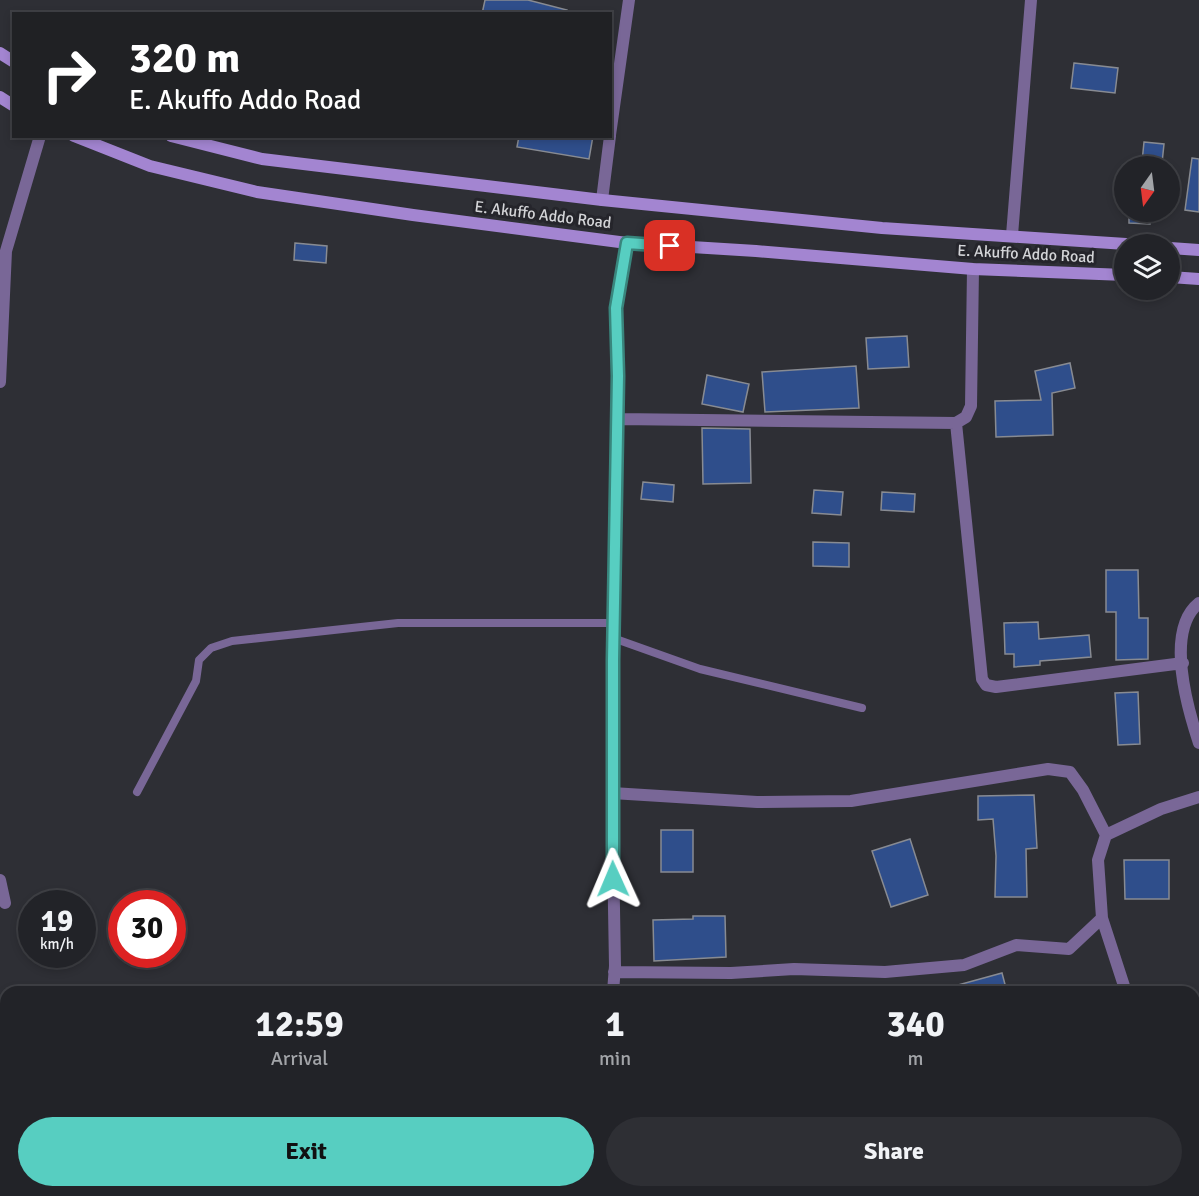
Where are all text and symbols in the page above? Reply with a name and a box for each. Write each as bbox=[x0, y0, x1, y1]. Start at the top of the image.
text: 320 m bbox=[129, 33, 240, 84]
icon: right bbox=[30, 36, 108, 114]
text: E. Akuffo Addo Road bbox=[129, 84, 361, 117]
north arrow bbox=[1114, 156, 1180, 222]
map controls bbox=[1114, 156, 1180, 300]
street label: E. Akuffo Addo Road bbox=[473, 197, 613, 233]
pin bbox=[644, 220, 695, 271]
icon: arrive bbox=[653, 229, 686, 262]
button: layers bbox=[1114, 234, 1180, 300]
street label: E. Akuffo Addo Road bbox=[957, 240, 1095, 268]
position arrow bbox=[581, 847, 645, 911]
speed limit sign: 30 bbox=[108, 890, 186, 968]
text: 19 bbox=[41, 903, 73, 940]
text: km/h bbox=[40, 935, 74, 953]
text: 12:59 bbox=[255, 1002, 344, 1047]
text: 1 bbox=[605, 1002, 625, 1047]
text: 340 bbox=[886, 1002, 945, 1047]
text: Arrival bbox=[271, 1046, 328, 1071]
text: min bbox=[599, 1046, 631, 1071]
text: m bbox=[908, 1046, 924, 1071]
button: Exit bbox=[18, 1117, 594, 1186]
button: Share bbox=[606, 1117, 1182, 1186]

